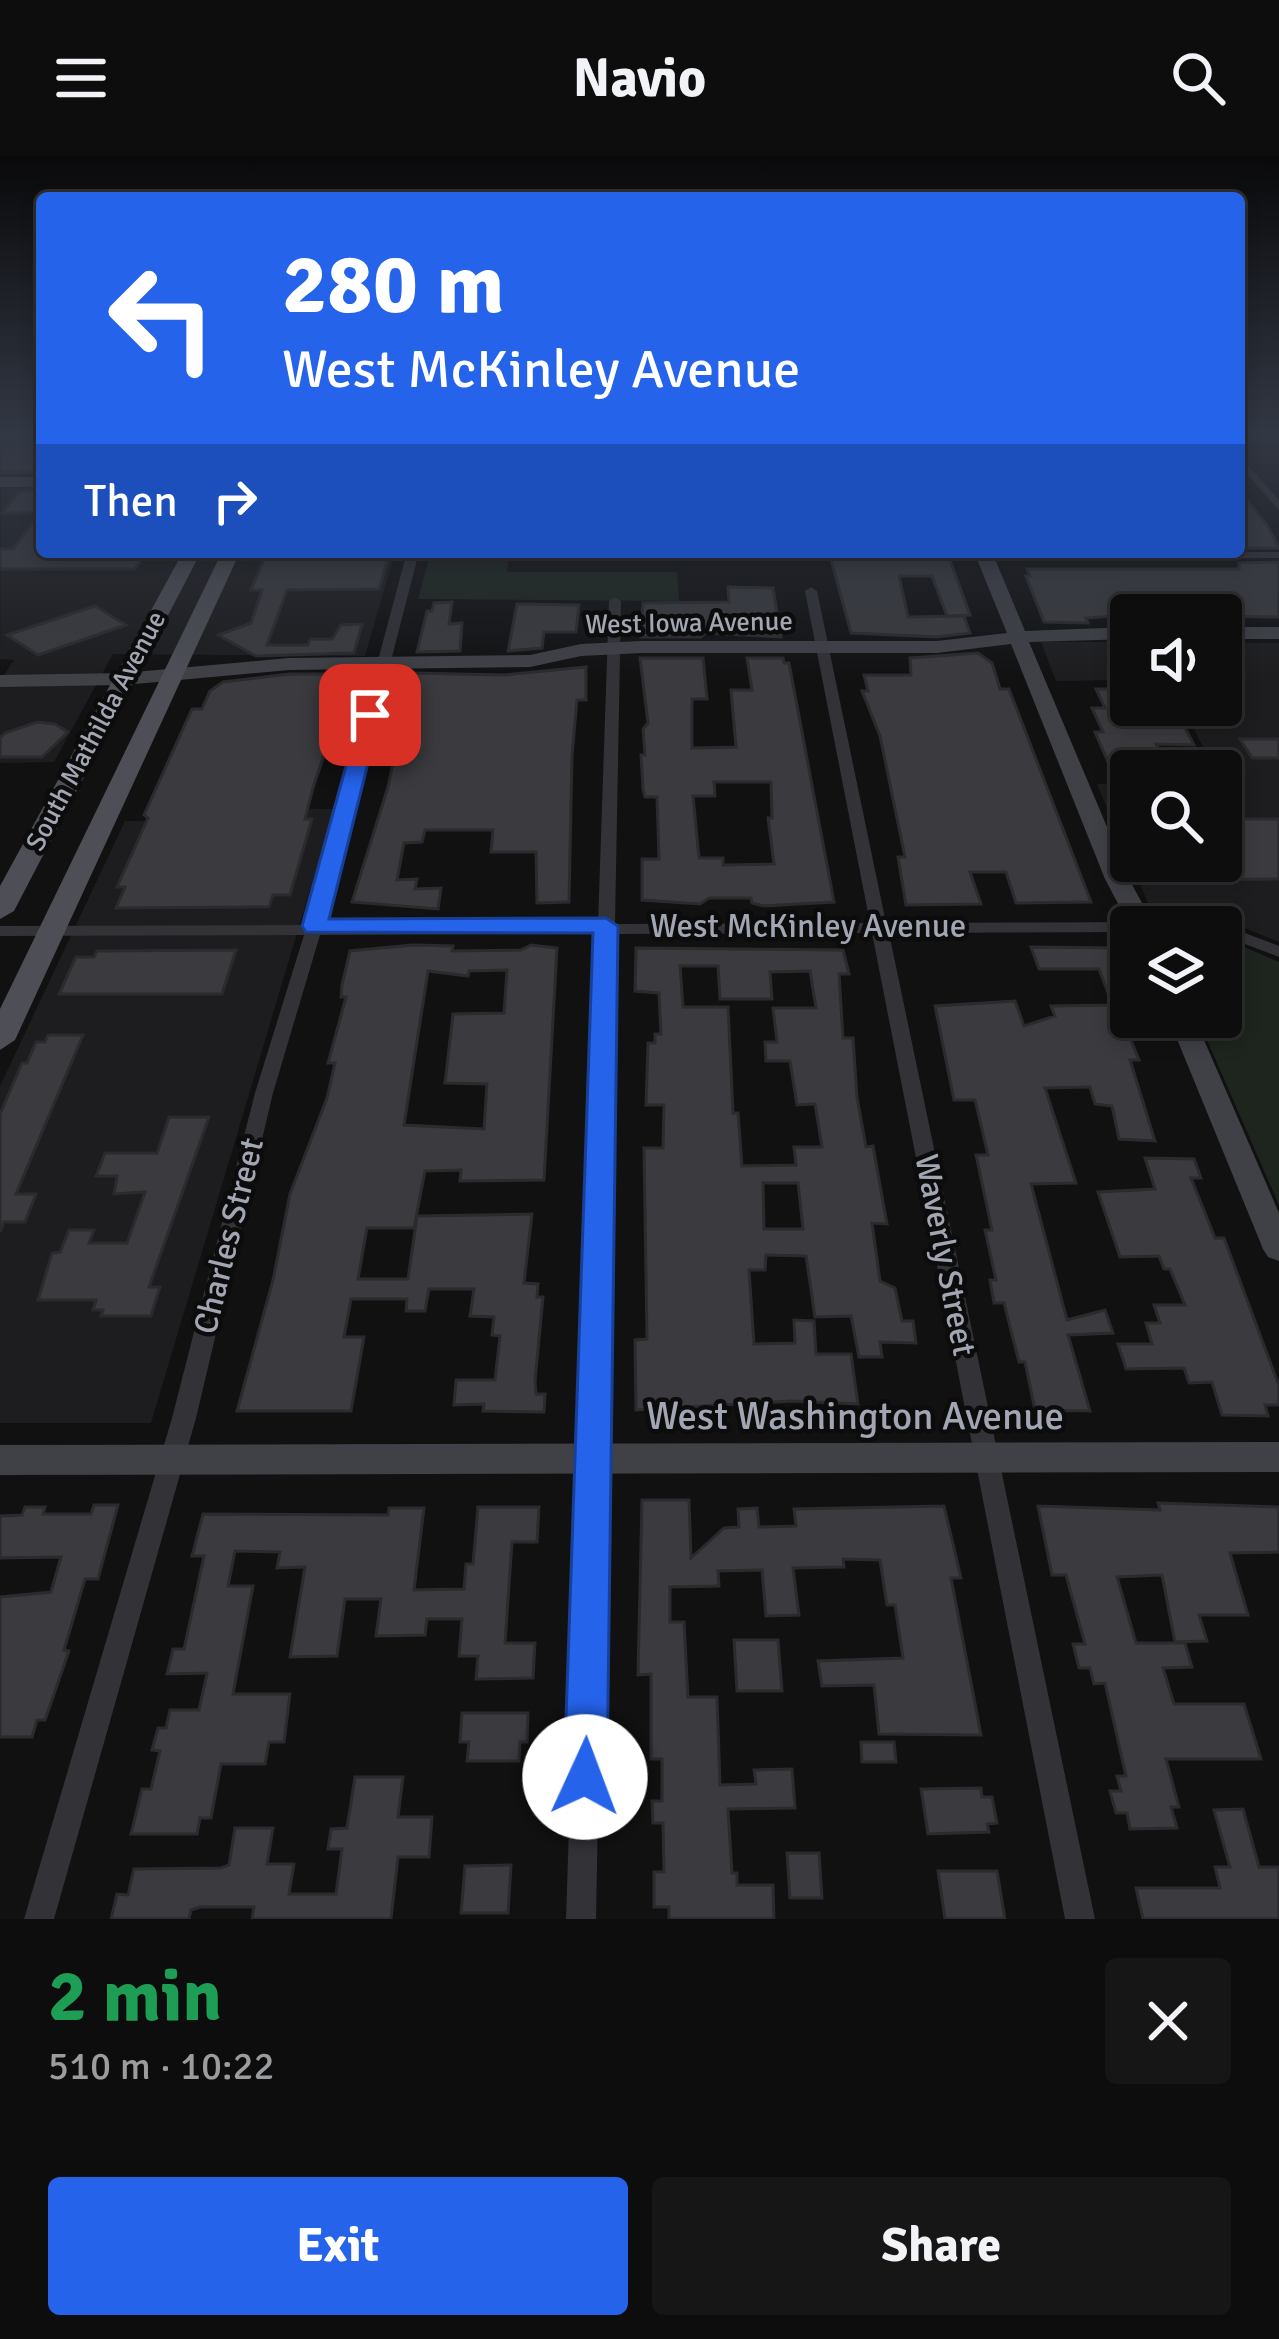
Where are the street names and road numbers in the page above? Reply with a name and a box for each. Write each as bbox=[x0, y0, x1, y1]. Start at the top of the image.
street label: South Mathilda Avenue bbox=[19, 605, 173, 857]
street label: West Iowa Avenue bbox=[585, 605, 793, 641]
street label: West McKinley Avenue bbox=[650, 906, 966, 947]
street label: Charles Street bbox=[185, 1134, 273, 1338]
street label: Waverly Street bbox=[905, 1151, 985, 1359]
street label: West Washington Avenue bbox=[646, 1392, 1064, 1440]

